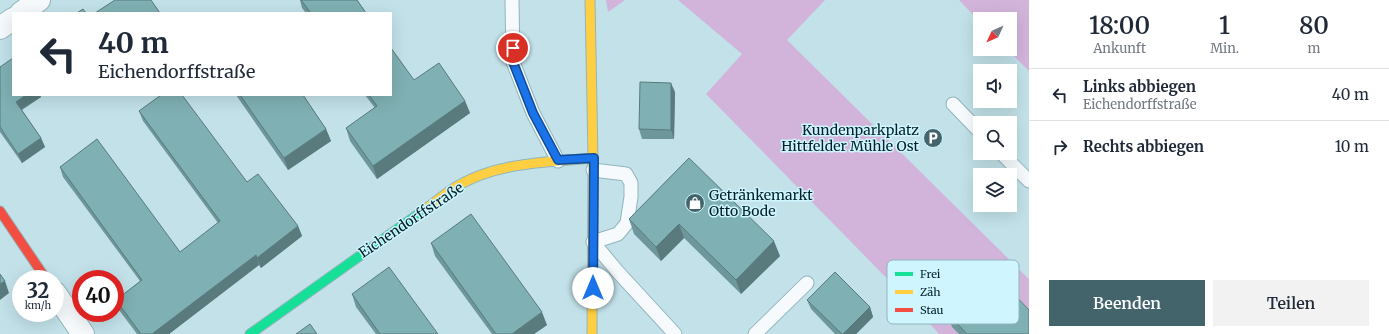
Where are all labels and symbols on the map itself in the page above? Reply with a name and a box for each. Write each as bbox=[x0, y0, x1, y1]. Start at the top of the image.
north arrow bbox=[973, 12, 1017, 56]
pin bbox=[496, 31, 530, 65]
place label: Kundenparkplatz Hittfelder Mühle Ost bbox=[781, 121, 920, 155]
parking icon: Kundenparkplatz Hittfelder Mühle Ost bbox=[922, 127, 944, 149]
street label: Eichendorffstraße bbox=[355, 178, 467, 262]
place label: Getränkemarkt Otto Bode bbox=[709, 186, 813, 220]
shop icon: Getränkemarkt Otto Bode bbox=[684, 192, 706, 214]
legend bbox=[887, 260, 1019, 324]
position arrow bbox=[572, 267, 614, 309]
text: Frei bbox=[920, 267, 941, 281]
speed limit sign: 40 bbox=[72, 270, 124, 322]
text: Zäh bbox=[920, 285, 941, 299]
text: Stau bbox=[920, 303, 944, 317]

